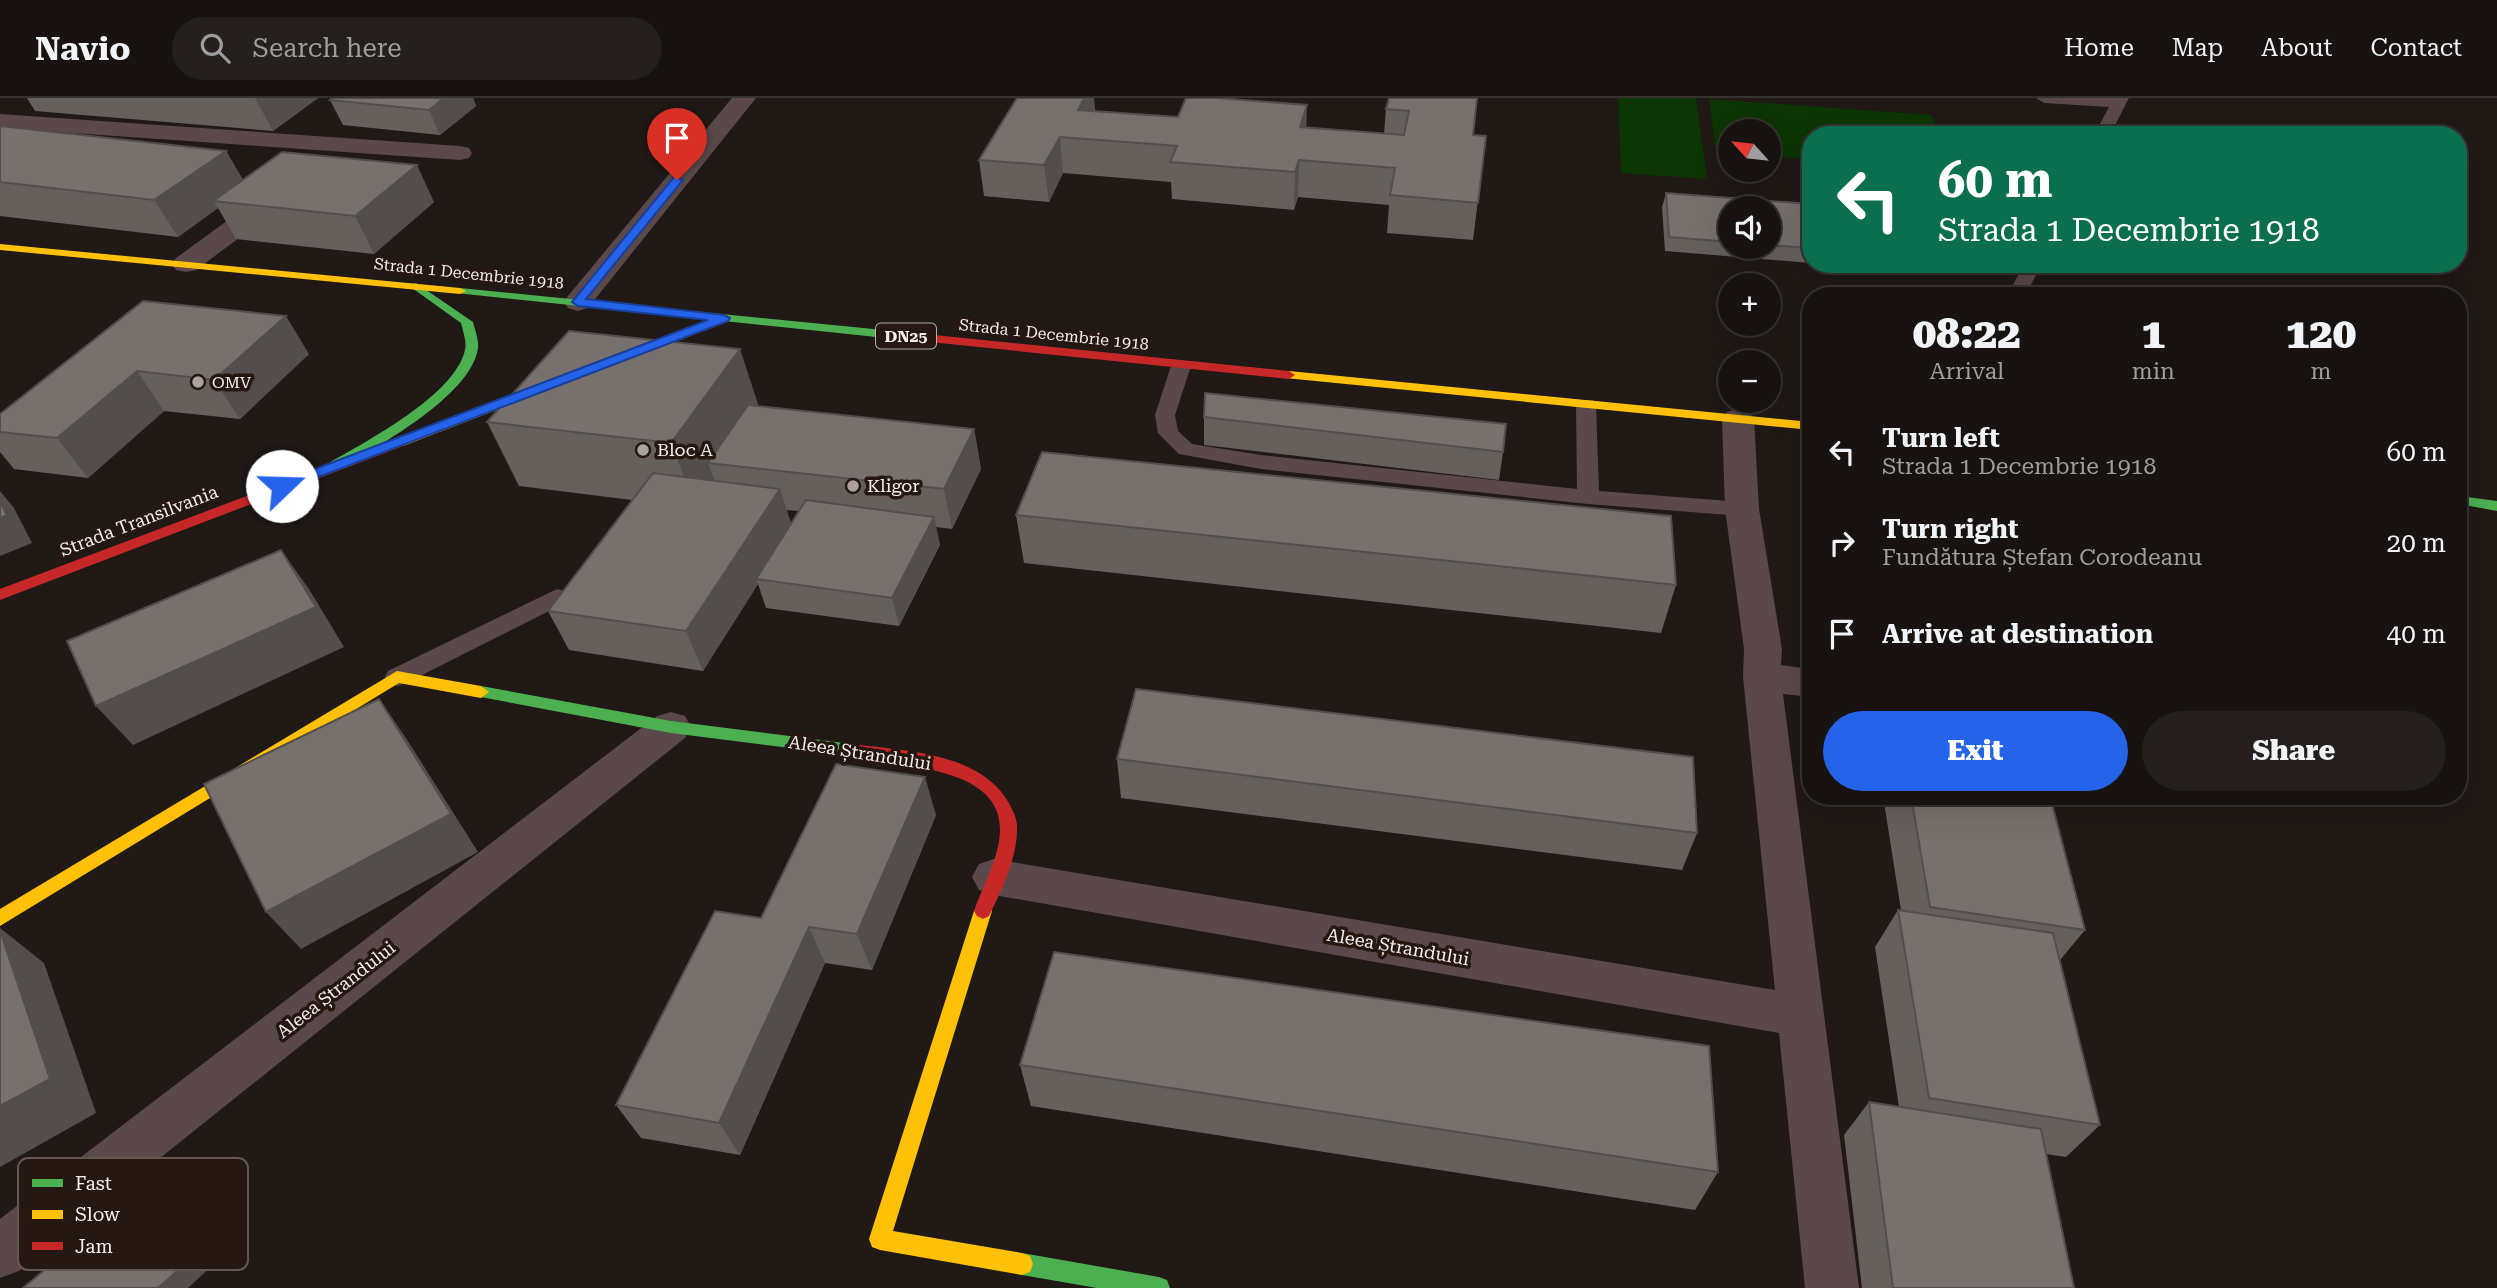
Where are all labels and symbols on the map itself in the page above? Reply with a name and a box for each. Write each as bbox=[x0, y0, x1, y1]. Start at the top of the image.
pin bbox=[647, 108, 707, 180]
north arrow bbox=[1718, 119, 1782, 182]
street label: Strada 1 Decembrie 1918 bbox=[373, 254, 565, 293]
street label: Strada 1 Decembrie 1918 bbox=[958, 315, 1150, 354]
road number: DN25 bbox=[876, 324, 936, 348]
place label: OMV bbox=[212, 373, 252, 392]
marker: OMV bbox=[190, 374, 206, 390]
place label: Bloc A bbox=[657, 439, 713, 460]
marker: Bloc A bbox=[635, 442, 651, 458]
position arrow bbox=[245, 449, 319, 523]
place label: Kligor bbox=[867, 475, 920, 496]
marker: Kligor bbox=[845, 478, 861, 494]
street label: Strada Transilvania bbox=[57, 481, 221, 560]
street label: Aleea Ștrandului bbox=[787, 731, 933, 775]
street label: Aleea Ștrandului bbox=[1325, 924, 1471, 970]
street label: Aleea Ștrandului bbox=[272, 937, 400, 1043]
legend bbox=[18, 1158, 248, 1270]
text: Fast bbox=[75, 1172, 112, 1195]
text: Slow bbox=[75, 1203, 120, 1226]
text: Jam bbox=[75, 1235, 113, 1258]

